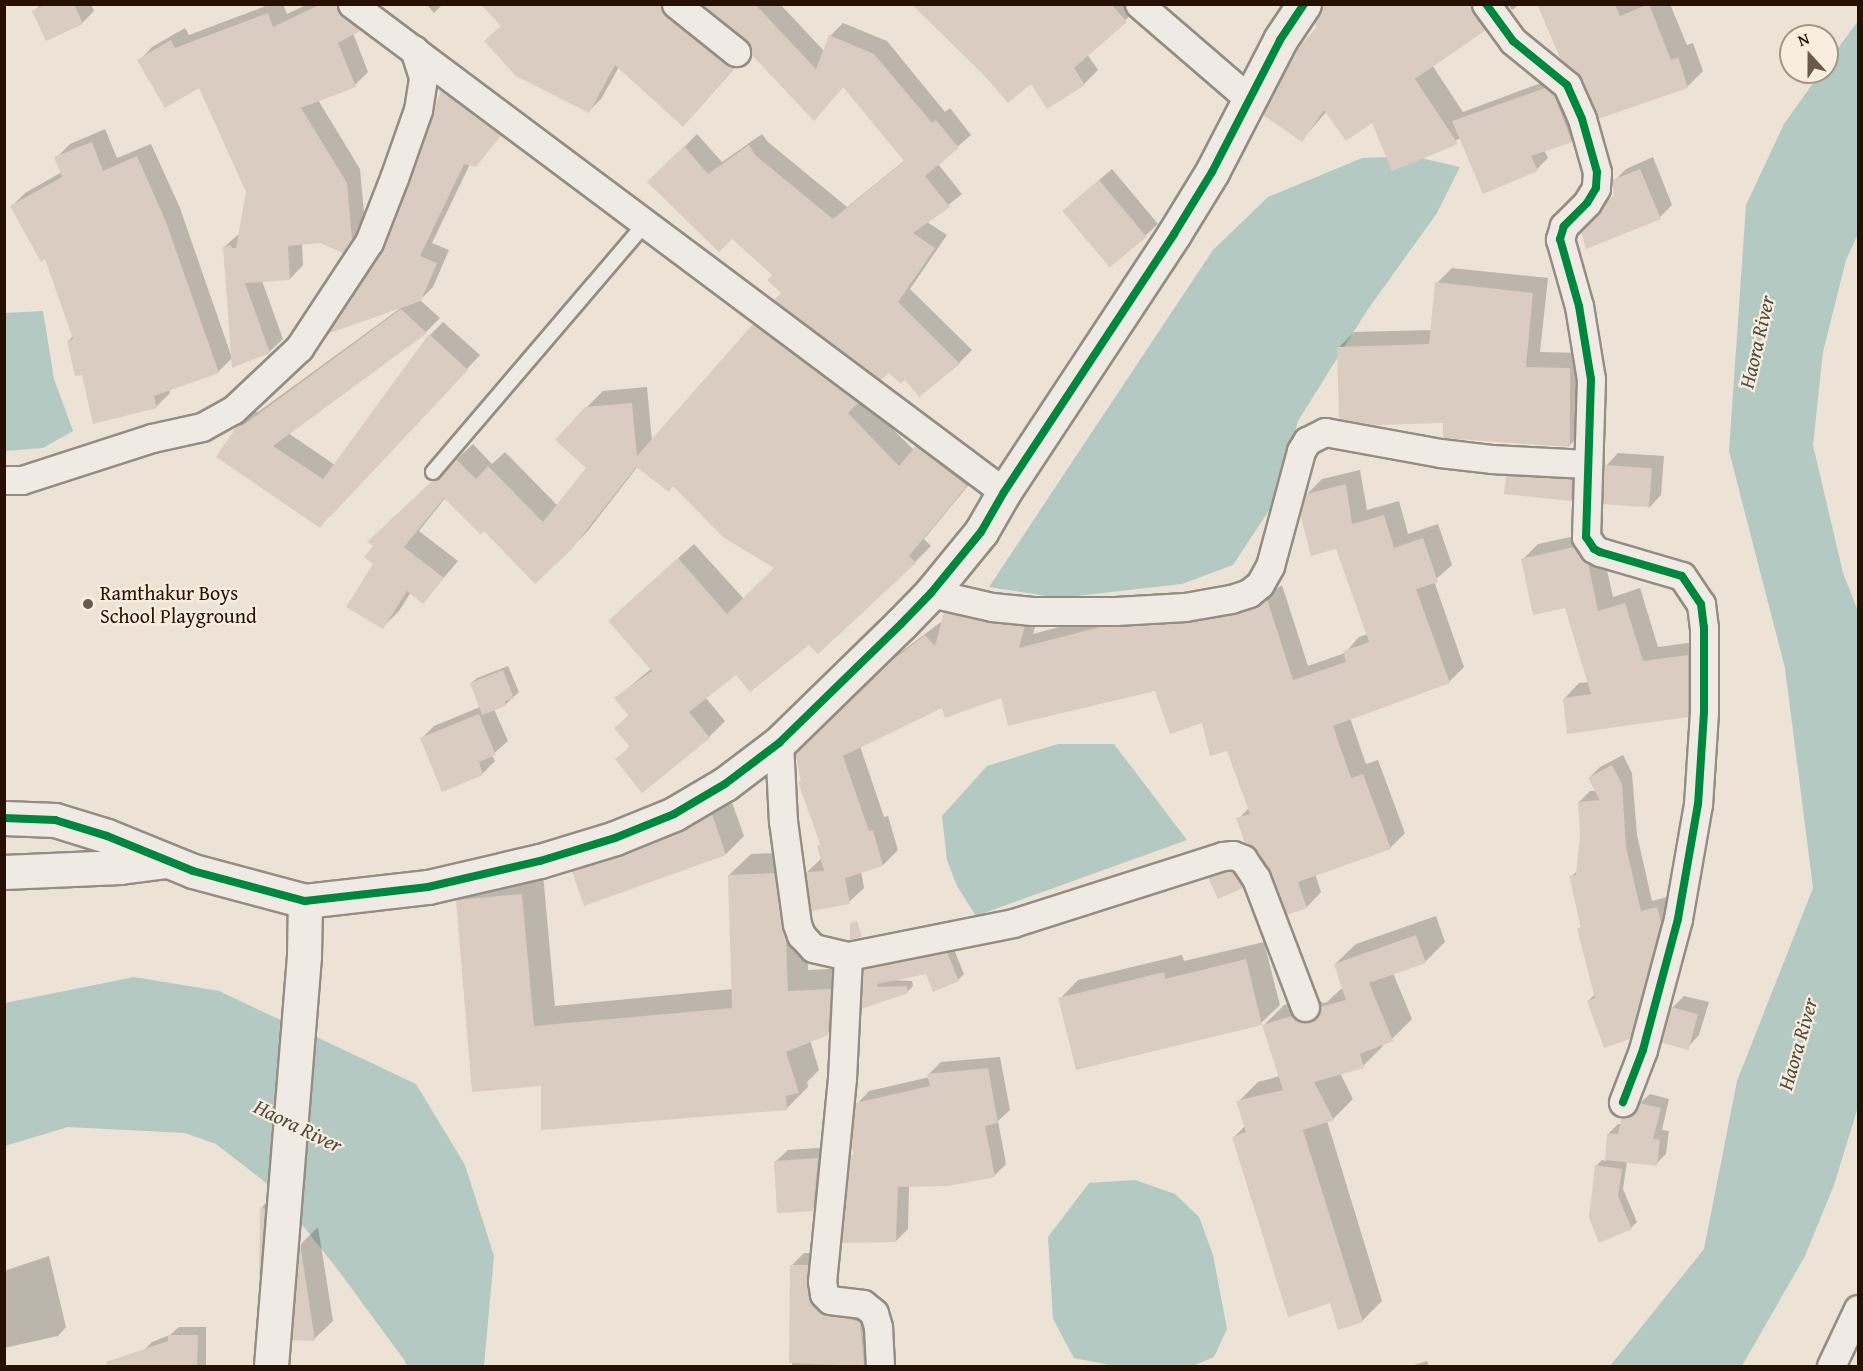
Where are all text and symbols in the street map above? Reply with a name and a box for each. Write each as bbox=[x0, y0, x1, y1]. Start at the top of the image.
north arrow bbox=[1779, 24, 1839, 84]
text: N bbox=[1794, 26, 1813, 52]
water label: Haora River bbox=[1734, 293, 1780, 391]
place label: Ramthakur Boys School Playground bbox=[100, 580, 257, 627]
marker: Ramthakur Boys School Playground bbox=[81, 597, 95, 611]
water label: Haora River bbox=[1773, 995, 1823, 1093]
water label: Haora River bbox=[250, 1094, 346, 1158]

